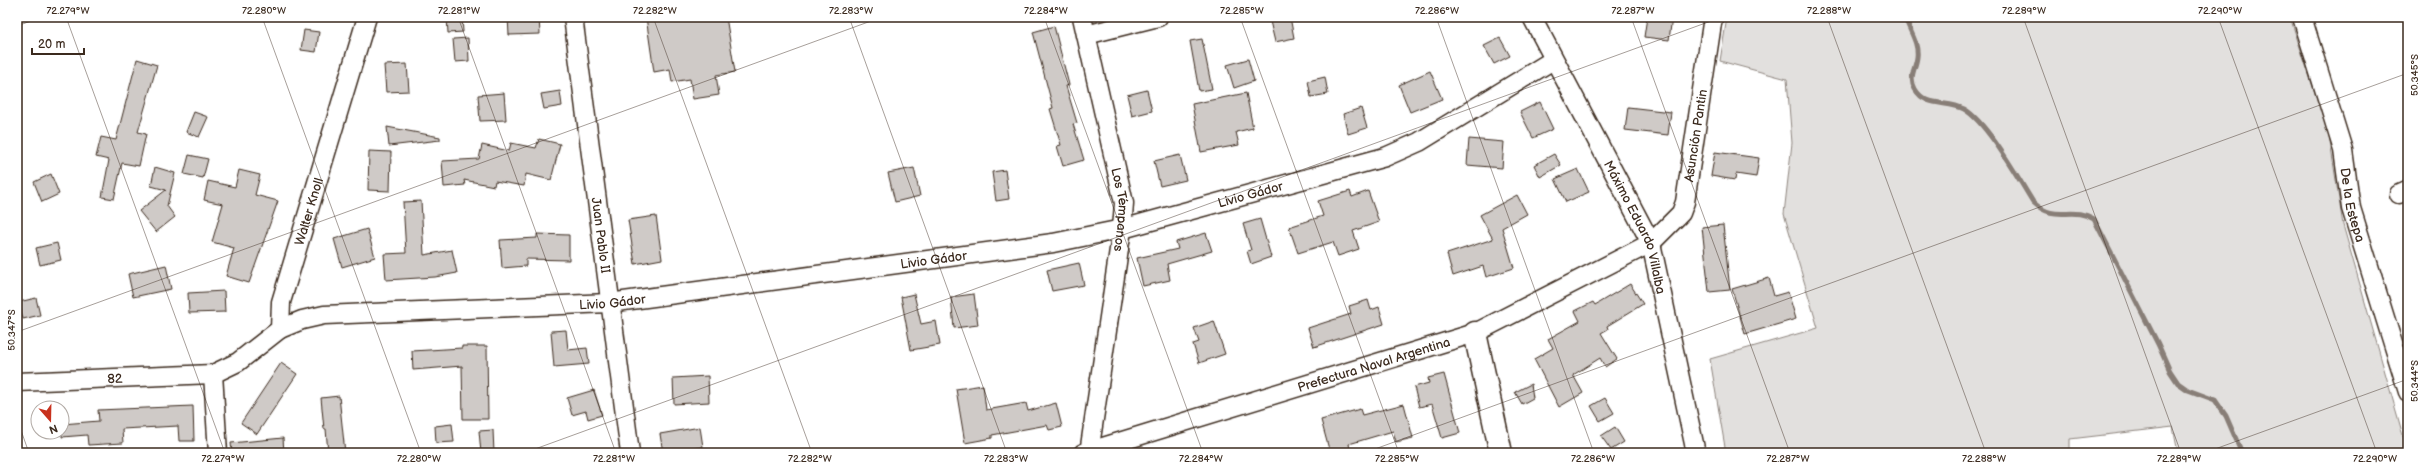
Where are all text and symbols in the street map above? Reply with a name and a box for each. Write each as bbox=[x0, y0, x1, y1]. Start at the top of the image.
text: 72.279°W bbox=[46, 5, 90, 17]
text: 72.280°W bbox=[242, 5, 286, 17]
text: 72.281°W bbox=[438, 5, 480, 17]
text: 72.282°W bbox=[633, 5, 677, 17]
text: 72.283°W bbox=[829, 5, 873, 17]
text: 72.284°W bbox=[1024, 5, 1068, 17]
text: 72.285°W bbox=[1220, 5, 1264, 17]
text: 72.286°W bbox=[1415, 5, 1459, 17]
text: 72.287°W bbox=[1611, 5, 1655, 17]
text: 72.288°W bbox=[1807, 5, 1851, 17]
text: 72.289°W bbox=[2002, 5, 2046, 17]
text: 72.290°W bbox=[2198, 5, 2242, 17]
scale bar bbox=[32, 30, 84, 56]
text: 20 m bbox=[38, 37, 65, 52]
text: 50.345°S bbox=[2409, 54, 2421, 96]
street label: Asunción Pantin bbox=[1681, 88, 1711, 183]
street label: Máximo Eduardo Villalba bbox=[1600, 158, 1669, 295]
street label: Los Témpanos bbox=[1107, 166, 1131, 253]
street label: De la Estepa bbox=[2337, 167, 2368, 244]
street label: Walter Knoll bbox=[292, 176, 327, 247]
street label: Livio Gádor bbox=[1216, 178, 1285, 211]
street label: Juan Pablo II bbox=[588, 196, 613, 274]
street label: Livio Gádor bbox=[899, 248, 968, 273]
street label: Livio Gádor bbox=[579, 291, 647, 313]
text: 50.347°S bbox=[6, 309, 18, 351]
street label: Prefectura Naval Argentina bbox=[1296, 334, 1452, 396]
text: 50.344°S bbox=[2409, 360, 2421, 402]
street label: 82 bbox=[107, 371, 123, 387]
north arrow bbox=[30, 400, 70, 440]
text: N bbox=[47, 421, 59, 436]
text: 72.279°W bbox=[201, 453, 245, 465]
text: 72.280°W bbox=[397, 453, 441, 465]
text: 72.281°W bbox=[593, 453, 635, 465]
text: 72.282°W bbox=[788, 453, 832, 465]
text: 72.283°W bbox=[984, 453, 1028, 465]
text: 72.284°W bbox=[1179, 453, 1223, 465]
text: 72.285°W bbox=[1375, 453, 1419, 465]
text: 72.286°W bbox=[1571, 453, 1615, 465]
text: 72.287°W bbox=[1766, 453, 1810, 465]
text: 72.288°W bbox=[1962, 453, 2006, 465]
text: 72.289°W bbox=[2157, 453, 2201, 465]
text: 72.290°W bbox=[2353, 453, 2397, 465]

